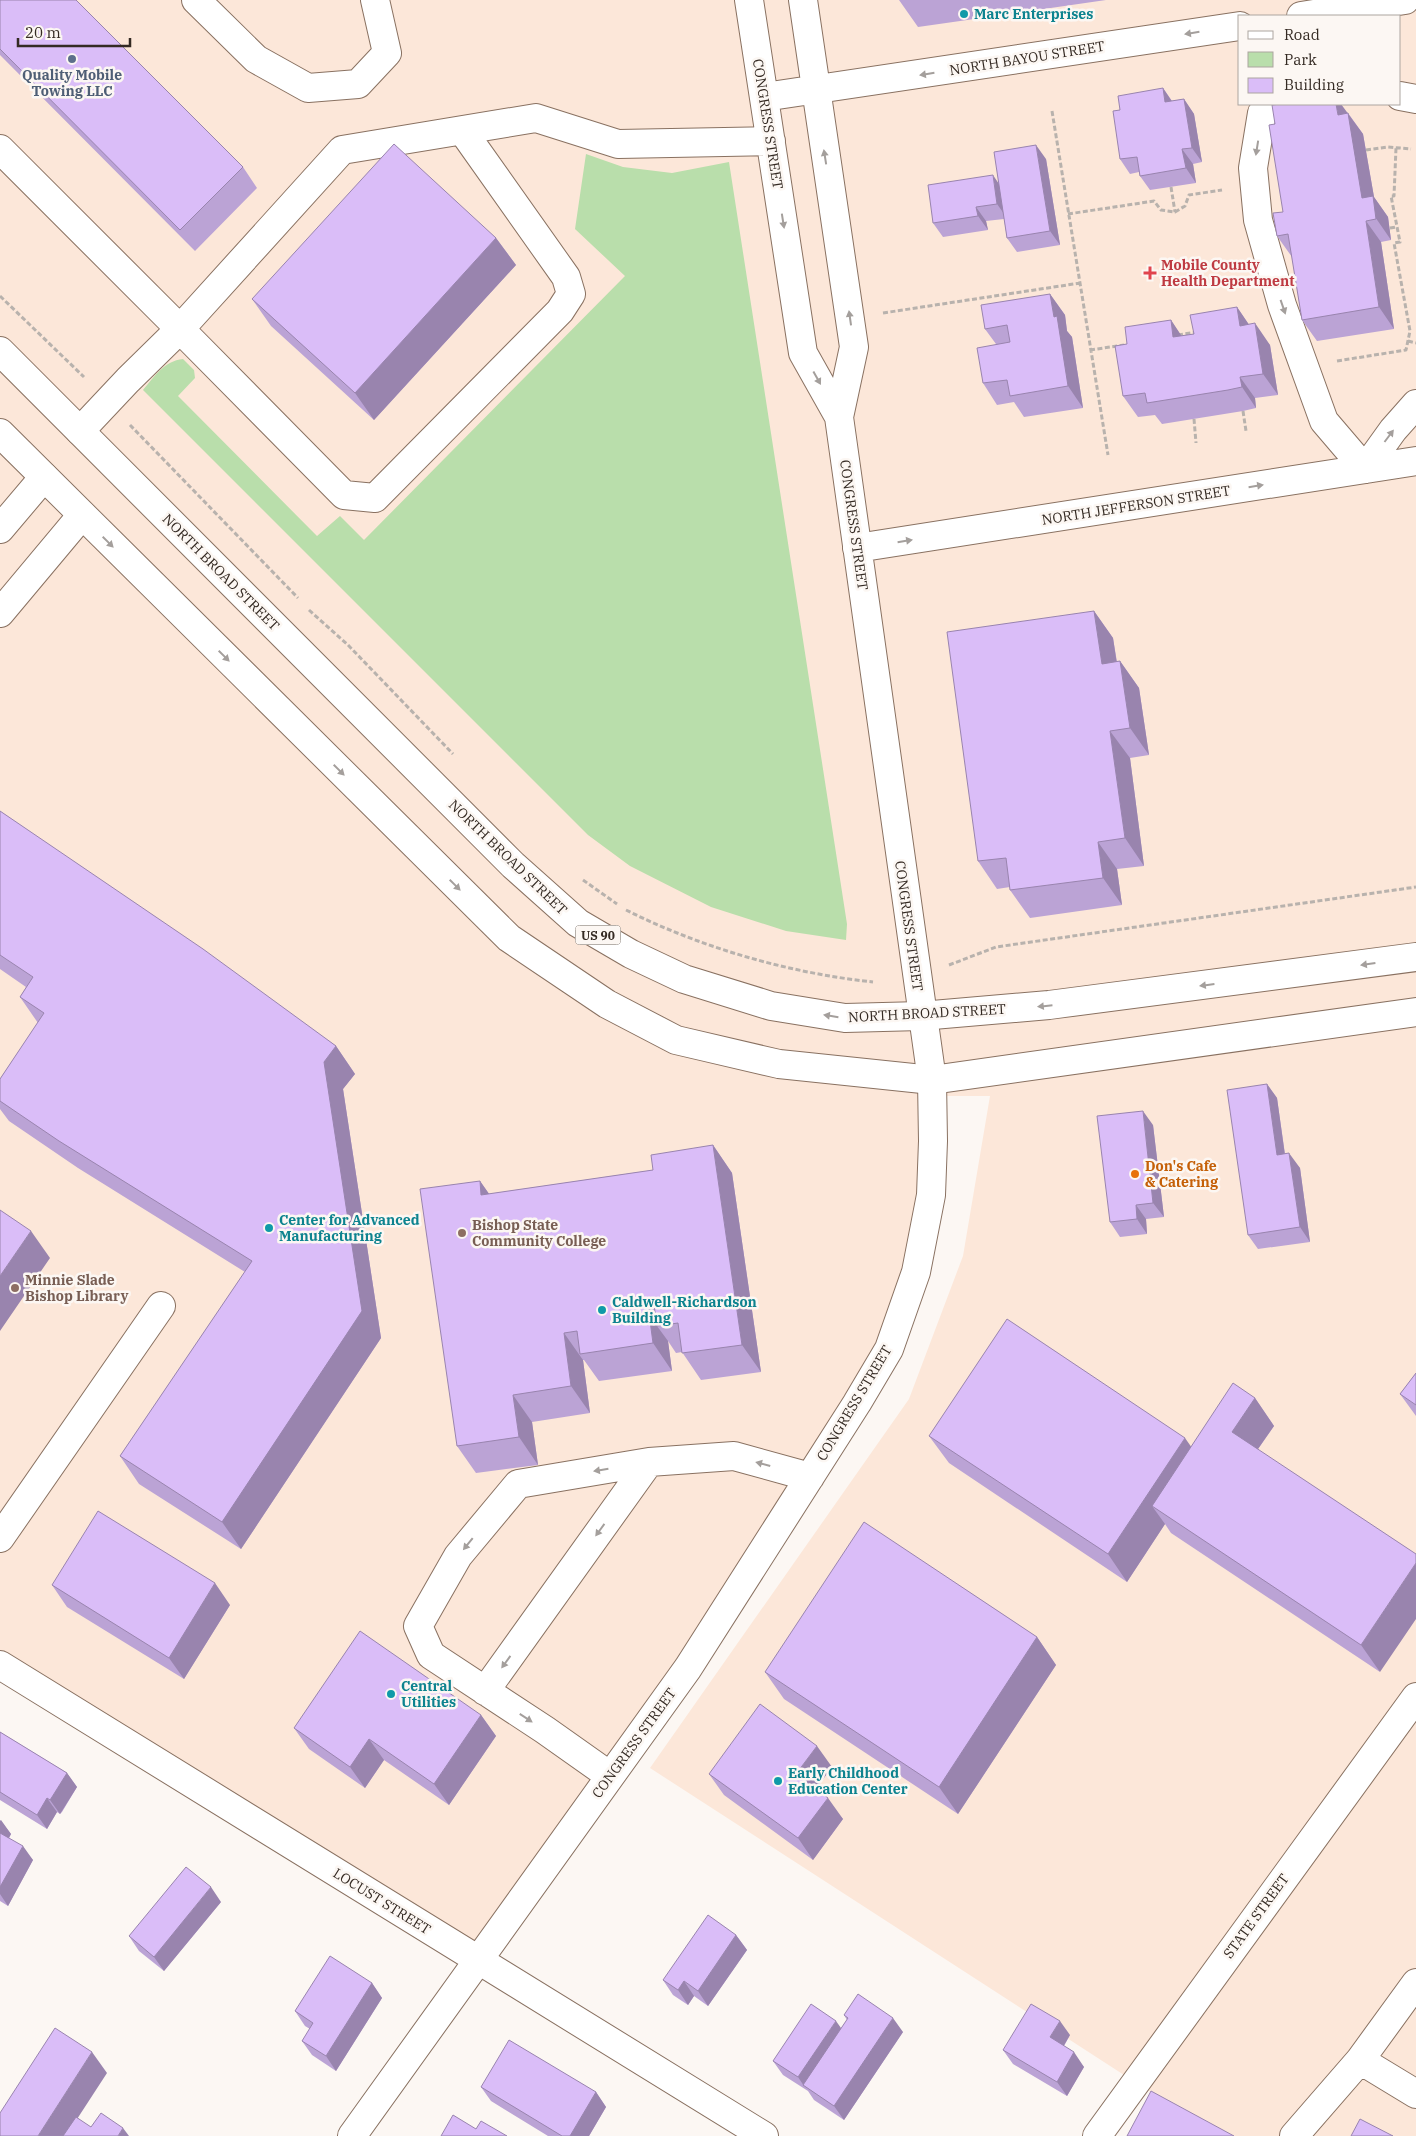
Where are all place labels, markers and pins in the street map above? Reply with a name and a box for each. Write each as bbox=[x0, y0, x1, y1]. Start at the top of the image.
place label: Marc Enterprises bbox=[974, 5, 1093, 23]
marker: Marc Enterprises bbox=[958, 8, 970, 20]
marker: Quality Mobile Towing LLC bbox=[66, 53, 78, 65]
place label: Quality Mobile Towing LLC bbox=[22, 66, 122, 100]
place label: Mobile County Health Department bbox=[1161, 256, 1294, 290]
marker: Mobile County Health Department bbox=[1143, 266, 1157, 280]
place label: Don's Cafe & Catering bbox=[1145, 1157, 1219, 1191]
marker: Don's Cafe & Catering bbox=[1129, 1168, 1141, 1180]
place label: Center for Advanced Manufacturing bbox=[279, 1211, 420, 1245]
place label: Bishop State Community College bbox=[472, 1216, 606, 1250]
marker: Center for Advanced Manufacturing bbox=[263, 1222, 275, 1234]
marker: Bishop State Community College bbox=[456, 1227, 468, 1239]
place label: Minnie Slade Bishop Library bbox=[25, 1271, 128, 1305]
marker: Minnie Slade Bishop Library bbox=[9, 1282, 21, 1294]
place label: Caldwell-Richardson Building bbox=[612, 1293, 757, 1327]
marker: Caldwell-Richardson Building bbox=[596, 1304, 608, 1316]
place label: Central Utilities bbox=[401, 1677, 456, 1711]
marker: Central Utilities bbox=[385, 1688, 397, 1700]
place label: Early Childhood Education Center bbox=[788, 1764, 908, 1798]
marker: Early Childhood Education Center bbox=[772, 1775, 784, 1787]

